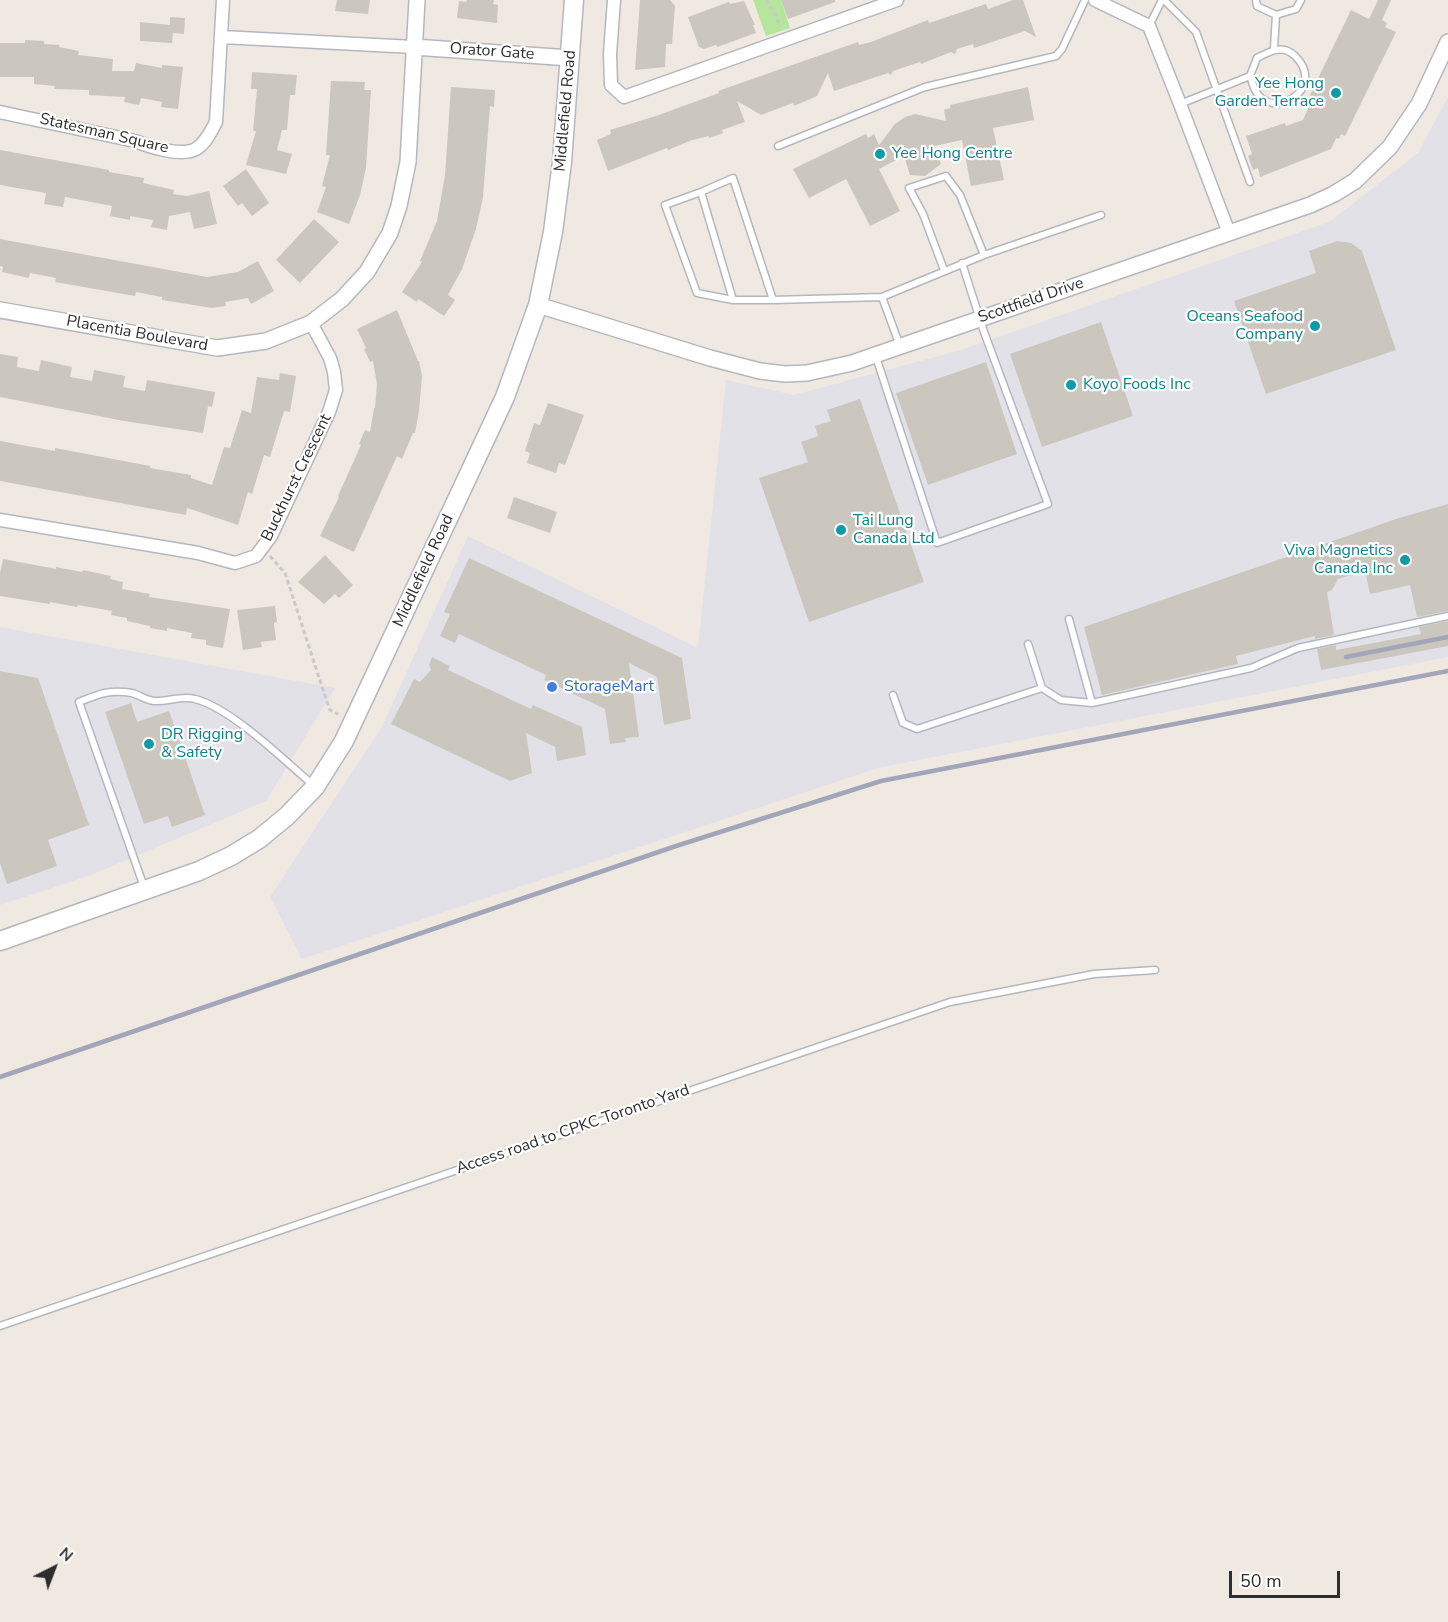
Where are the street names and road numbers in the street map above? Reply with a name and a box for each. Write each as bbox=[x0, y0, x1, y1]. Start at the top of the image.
street label: Orator Gate bbox=[449, 39, 535, 65]
street label: Middlefield Road bbox=[551, 49, 581, 173]
street label: Statesman Square bbox=[38, 110, 170, 158]
street label: Scottfield Drive bbox=[976, 274, 1086, 328]
street label: Placentia Boulevard bbox=[65, 312, 209, 356]
street label: Buckhurst Crescent bbox=[258, 411, 336, 545]
street label: Middlefield Road bbox=[390, 512, 458, 630]
street label: Access road to CPKC Toronto Yard bbox=[454, 1081, 692, 1179]

